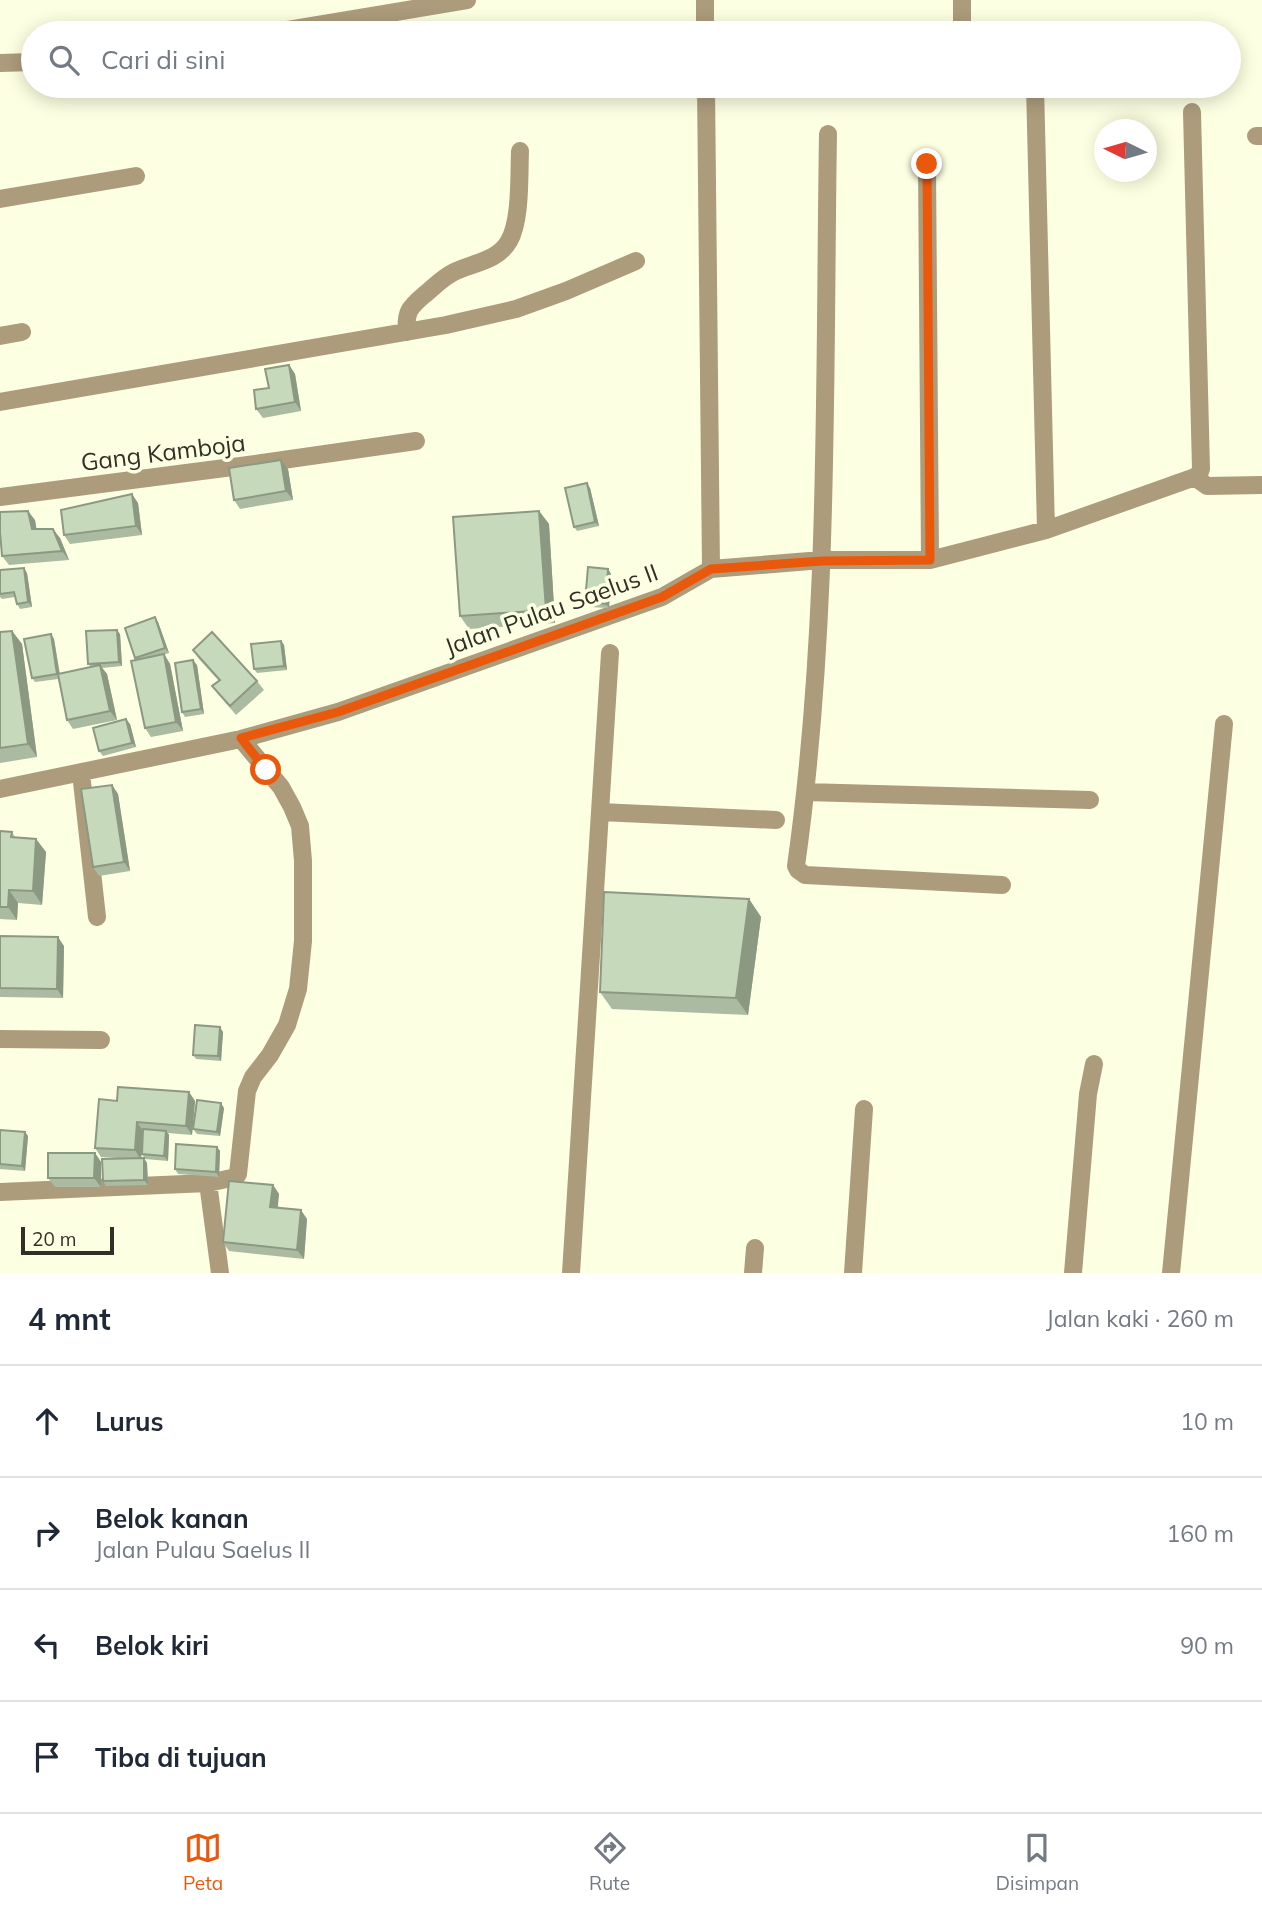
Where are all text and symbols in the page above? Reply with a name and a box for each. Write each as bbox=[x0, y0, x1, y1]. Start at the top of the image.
search box bbox=[21, 21, 1241, 98]
icon: search bbox=[45, 41, 83, 79]
text: Cari di sini bbox=[101, 43, 225, 76]
north arrow bbox=[1094, 119, 1157, 182]
route end bbox=[911, 148, 942, 179]
street label: Gang Kamboja bbox=[79, 427, 247, 477]
street label: Jalan Pulau Saelus II bbox=[440, 556, 662, 662]
route start bbox=[250, 754, 281, 785]
scale bar bbox=[21, 1224, 114, 1256]
text: 20 m bbox=[32, 1227, 76, 1251]
text: 4 mnt bbox=[28, 1300, 111, 1338]
text: Jalan kaki · 260 m bbox=[1046, 1304, 1234, 1333]
icon: ahead bbox=[28, 1402, 66, 1440]
text: Lurus bbox=[95, 1405, 164, 1438]
text: 10 m bbox=[1180, 1407, 1234, 1436]
text: Belok kanan bbox=[95, 1502, 249, 1535]
icon: right bbox=[28, 1514, 66, 1552]
text: 160 m bbox=[1166, 1519, 1234, 1548]
text: Jalan Pulau Saelus II bbox=[95, 1535, 310, 1564]
icon: left bbox=[28, 1626, 66, 1664]
text: Belok kiri bbox=[95, 1629, 209, 1662]
text: 90 m bbox=[1180, 1631, 1234, 1660]
icon: arrive bbox=[28, 1738, 66, 1776]
text: Tiba di tujuan bbox=[95, 1741, 267, 1774]
tab: Peta bbox=[183, 1829, 223, 1895]
tab: Rute bbox=[589, 1829, 630, 1895]
tab: Disimpan bbox=[996, 1829, 1079, 1895]

